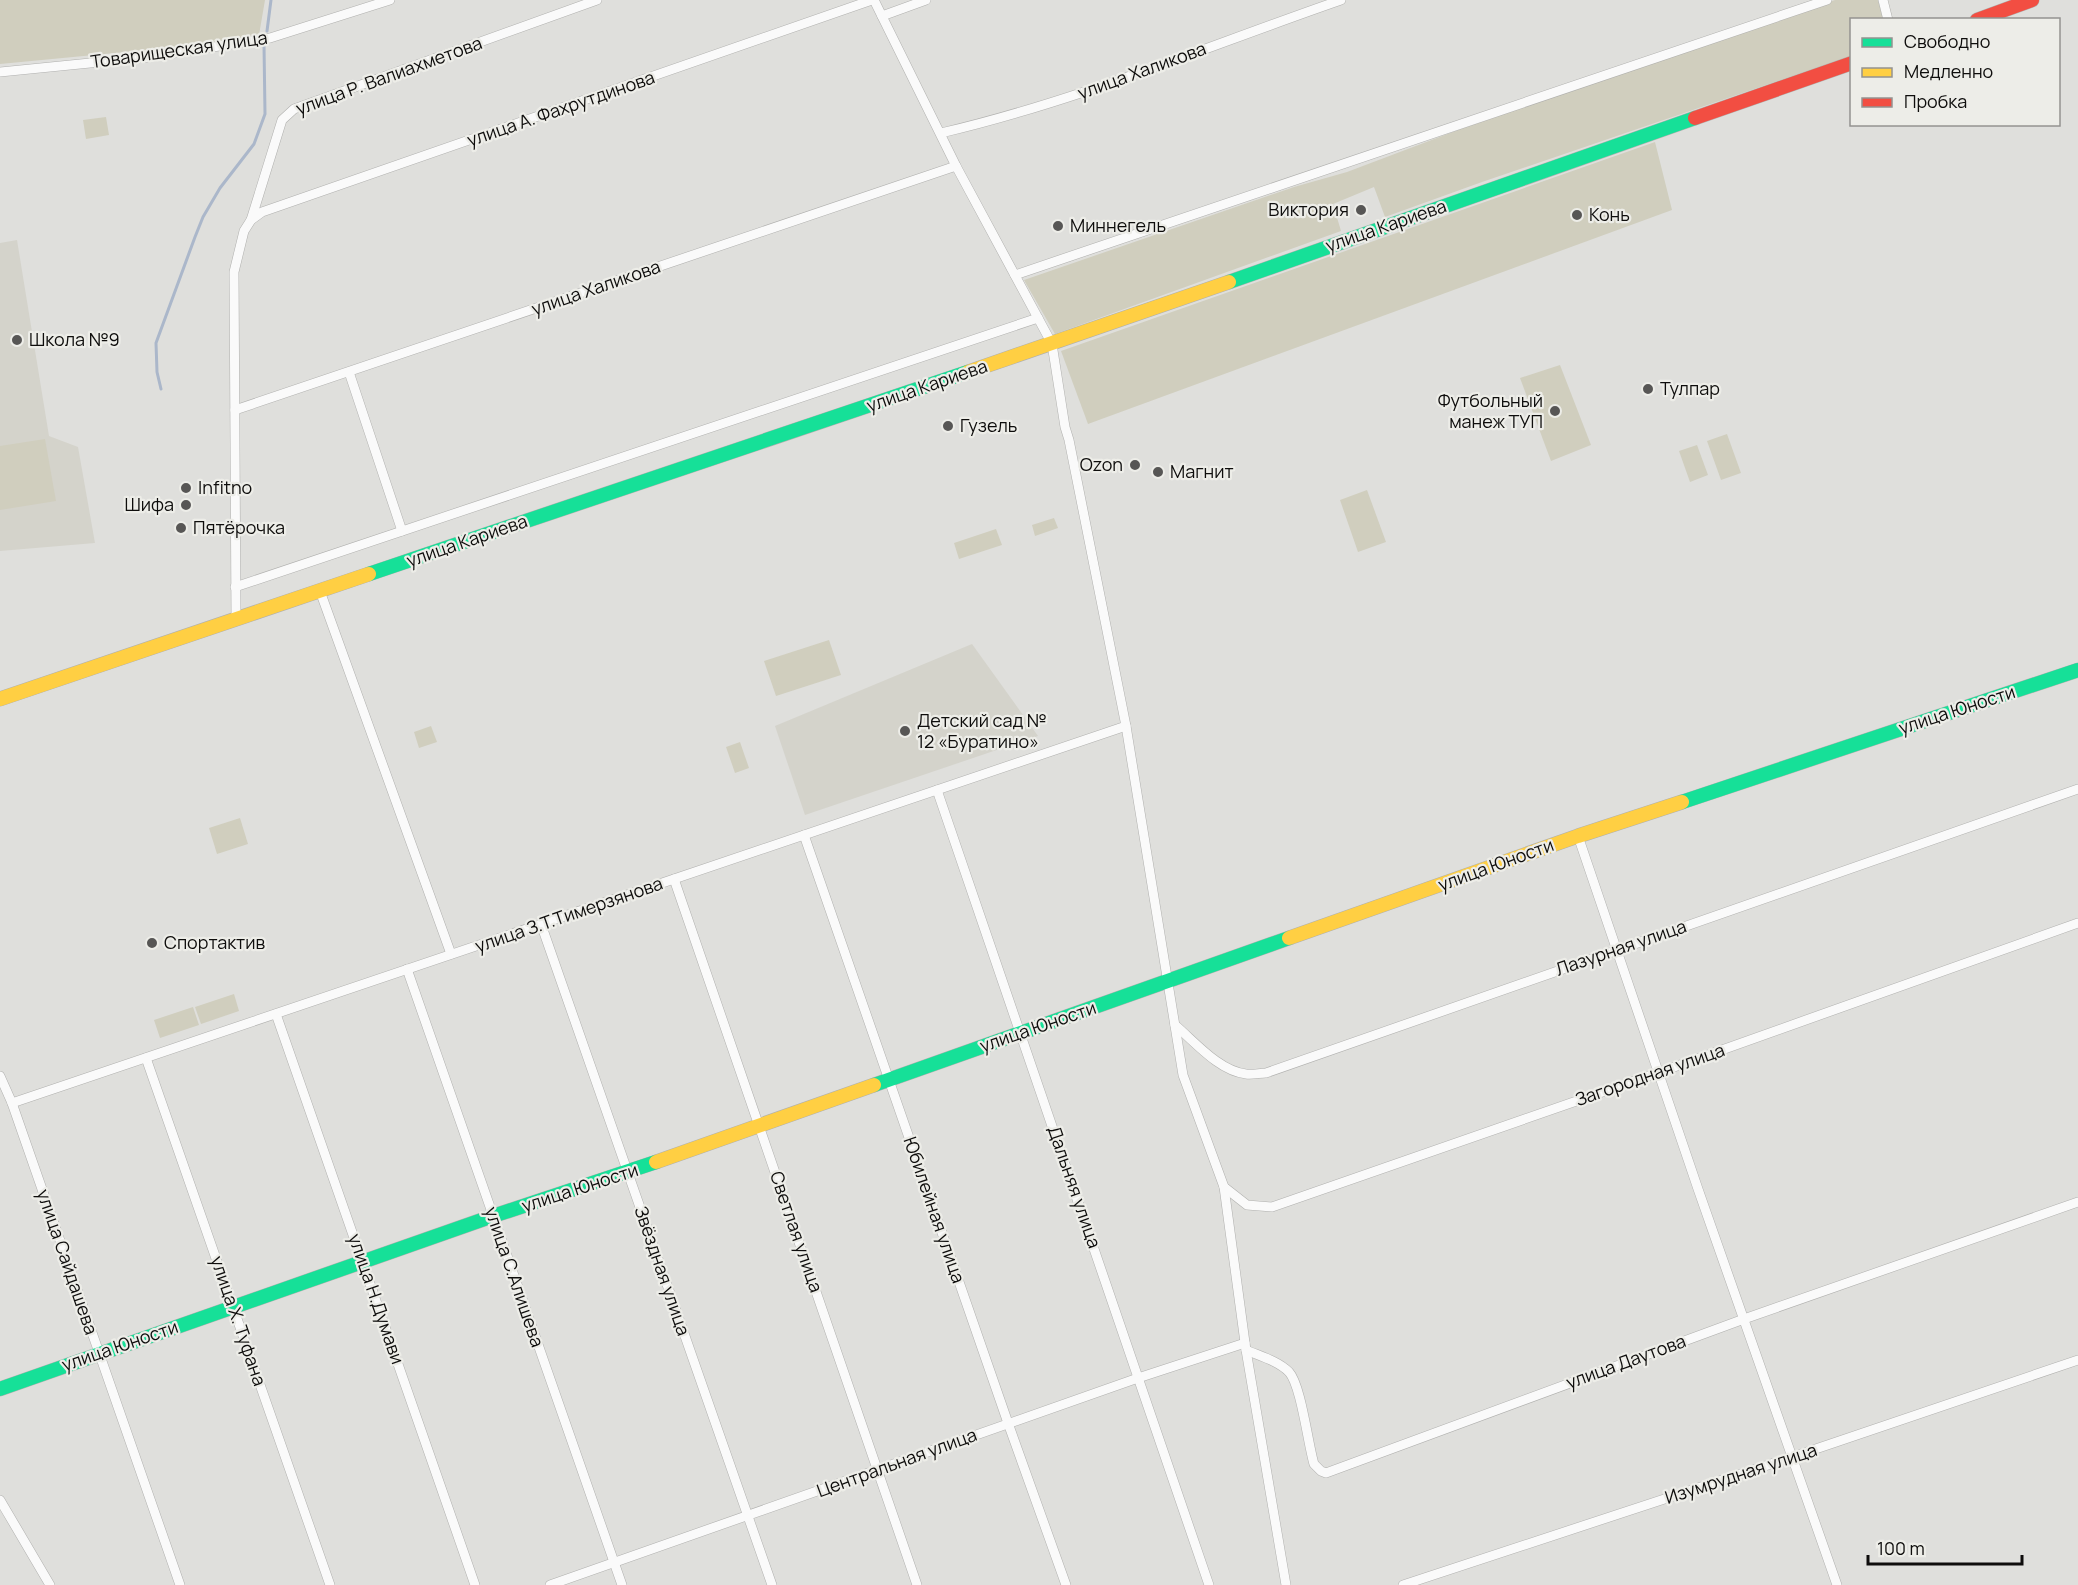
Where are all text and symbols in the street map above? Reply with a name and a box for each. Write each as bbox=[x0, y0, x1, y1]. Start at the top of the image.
legend bbox=[1850, 18, 2060, 126]
street label: Товарищеская улица bbox=[89, 25, 269, 73]
text: Свободно bbox=[1904, 29, 1990, 53]
street label: улица Р. Валиахметова bbox=[292, 30, 485, 120]
street label: улица Халикова bbox=[1074, 36, 1209, 104]
text: Медленно bbox=[1904, 59, 1993, 83]
street label: улица А. Фахрутдинова bbox=[464, 65, 658, 151]
text: Пробка bbox=[1904, 89, 1967, 113]
street label: улица Кариева bbox=[1322, 193, 1449, 257]
place label: Виктория bbox=[1268, 197, 1349, 221]
place label: Конь bbox=[1589, 202, 1630, 226]
marker: Виктория bbox=[1354, 203, 1368, 217]
marker: Конь bbox=[1570, 208, 1584, 222]
place label: Миннегель bbox=[1070, 213, 1166, 237]
marker: Миннегель bbox=[1051, 219, 1065, 233]
street label: улица Халикова bbox=[528, 254, 663, 320]
place label: Школа №9 bbox=[29, 327, 120, 351]
marker: Школа №9 bbox=[10, 333, 24, 347]
street label: улица Кариева bbox=[863, 353, 990, 417]
place label: Тулпар bbox=[1660, 376, 1720, 400]
marker: Тулпар bbox=[1641, 382, 1655, 396]
place label: Футбольный манеж ТУП bbox=[1438, 388, 1543, 433]
marker: Футбольный манеж ТУП bbox=[1548, 404, 1562, 418]
place label: Гузель bbox=[960, 413, 1017, 437]
marker: Гузель bbox=[941, 419, 955, 433]
place label: Ozon bbox=[1080, 452, 1123, 476]
marker: Ozon bbox=[1128, 458, 1142, 472]
place label: Магнит bbox=[1170, 459, 1234, 483]
marker: Магнит bbox=[1151, 465, 1165, 479]
place label: Infitno bbox=[198, 475, 252, 499]
marker: Infitno bbox=[179, 481, 193, 495]
place label: Шифа bbox=[124, 492, 174, 516]
marker: Шифа bbox=[179, 498, 193, 512]
street label: улица Кариева bbox=[403, 508, 530, 572]
place label: Пятёрочка bbox=[193, 515, 285, 539]
marker: Пятёрочка bbox=[174, 521, 188, 535]
street label: улица Юности bbox=[1895, 679, 2018, 739]
place label: Детский сад № 12 «Буратино» bbox=[917, 708, 1047, 753]
marker: Детский сад № 12 «Буратино» bbox=[898, 724, 912, 738]
street label: улица Юности bbox=[1435, 832, 1557, 896]
street label: улица З.Т.Тимерзянова bbox=[472, 871, 666, 957]
street label: Лазурная улица bbox=[1552, 913, 1689, 981]
place label: Спортактив bbox=[164, 930, 265, 954]
marker: Спортактив bbox=[145, 936, 159, 950]
street label: улица Юности bbox=[976, 995, 1099, 1057]
street label: Загородная улица bbox=[1572, 1037, 1728, 1111]
street label: Дальняя улица bbox=[1043, 1122, 1107, 1251]
street label: Юбилейная улица bbox=[899, 1133, 971, 1286]
street label: улица Юности bbox=[518, 1157, 641, 1217]
street label: Светлая улица bbox=[765, 1168, 829, 1295]
street label: улица Сайдашева bbox=[32, 1186, 104, 1338]
street label: улица С.Алишева bbox=[480, 1203, 550, 1350]
street label: Звёздная улица bbox=[630, 1203, 696, 1339]
street label: улица Н.Думави bbox=[343, 1230, 411, 1367]
street label: улица Х. Туфана bbox=[206, 1253, 272, 1389]
street label: улица Юности bbox=[58, 1314, 181, 1376]
street label: улица Даутова bbox=[1562, 1328, 1689, 1394]
street label: Центральная улица bbox=[813, 1422, 980, 1502]
street label: Изумрудная улица bbox=[1662, 1437, 1820, 1509]
scale bar bbox=[1868, 1528, 2022, 1566]
text: 100 m bbox=[1877, 1536, 1925, 1560]

